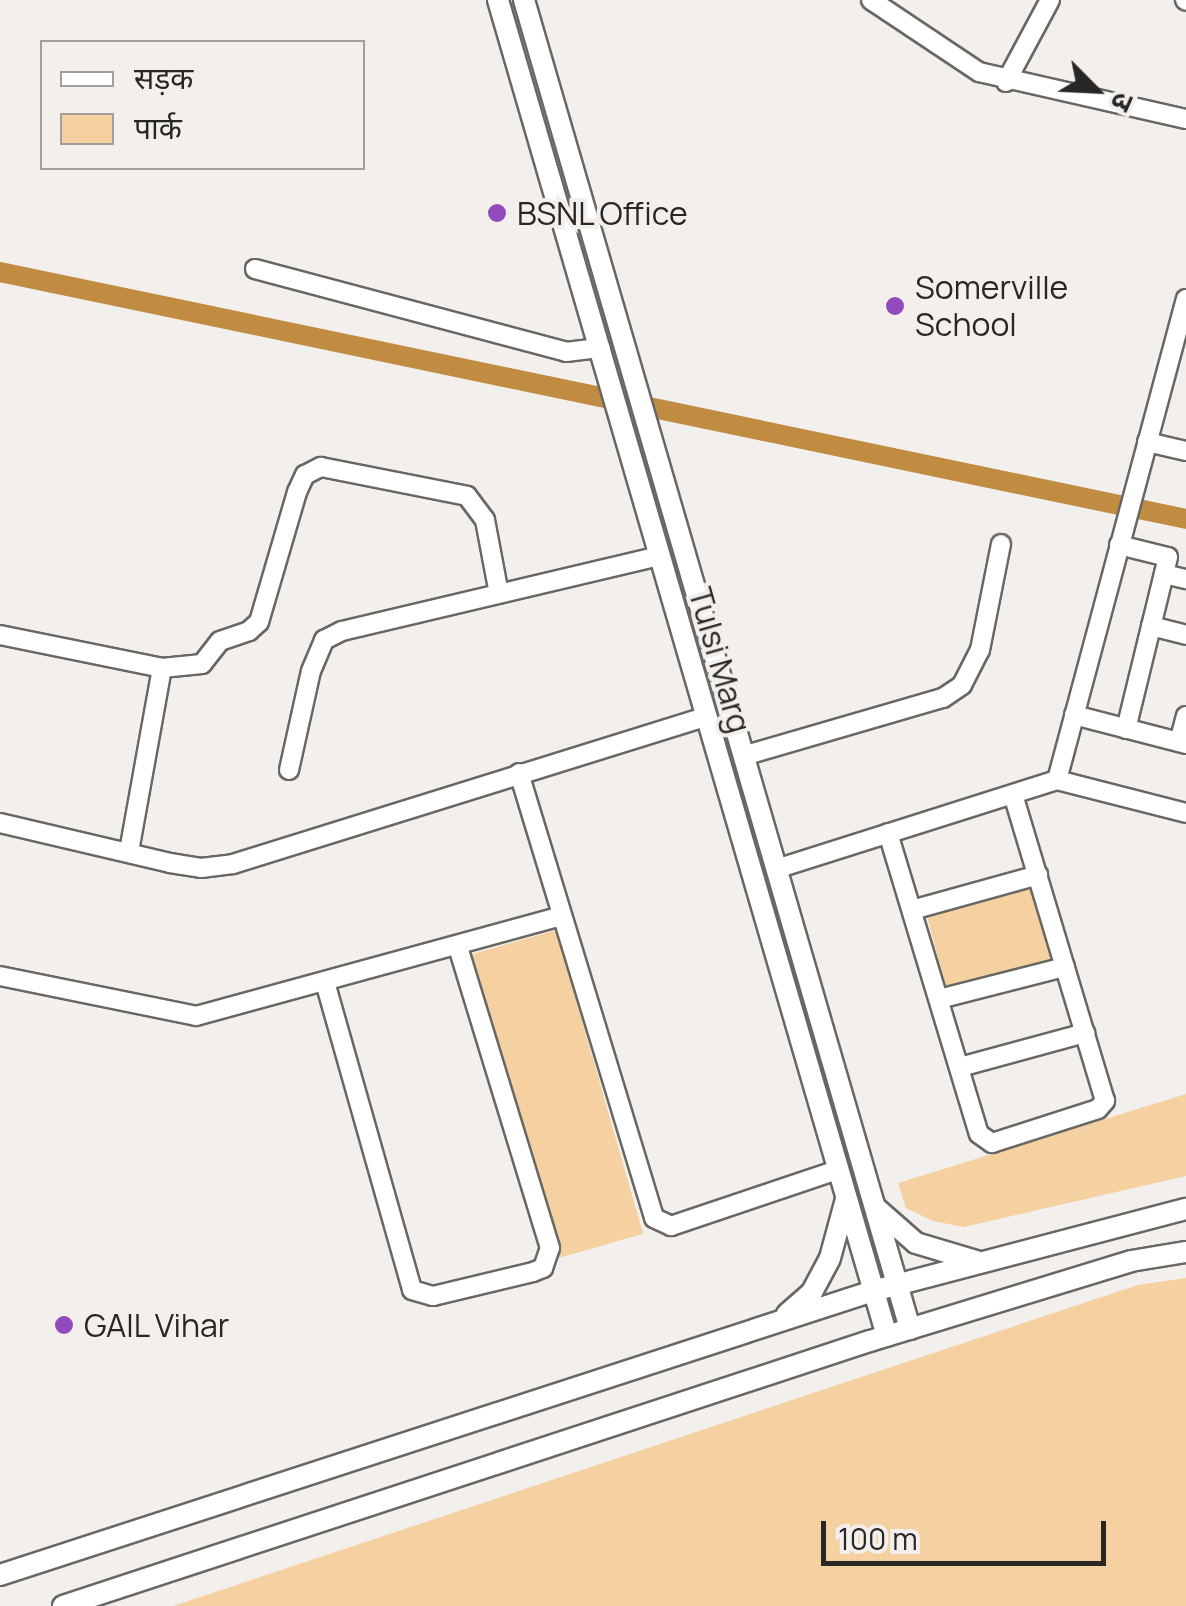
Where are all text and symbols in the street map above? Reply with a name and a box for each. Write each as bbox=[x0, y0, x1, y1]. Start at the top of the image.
legend bbox=[40, 40, 365, 170]
north arrow bbox=[1046, 40, 1146, 140]
text: सड़क bbox=[134, 57, 193, 98]
text: उ bbox=[1103, 87, 1144, 117]
text: पार्क bbox=[134, 107, 182, 148]
place label: BSNL Office bbox=[517, 194, 689, 232]
marker: BSNL Office bbox=[486, 202, 508, 224]
place label: Somerville School bbox=[915, 269, 1068, 344]
marker: Somerville School bbox=[884, 295, 906, 317]
street label: Tulsi Marg bbox=[681, 583, 759, 737]
place label: GAIL Vihar bbox=[84, 1306, 231, 1344]
marker: GAIL Vihar bbox=[53, 1314, 75, 1336]
scale bar bbox=[826, 1501, 1111, 1563]
text: 100 m bbox=[838, 1518, 918, 1559]

